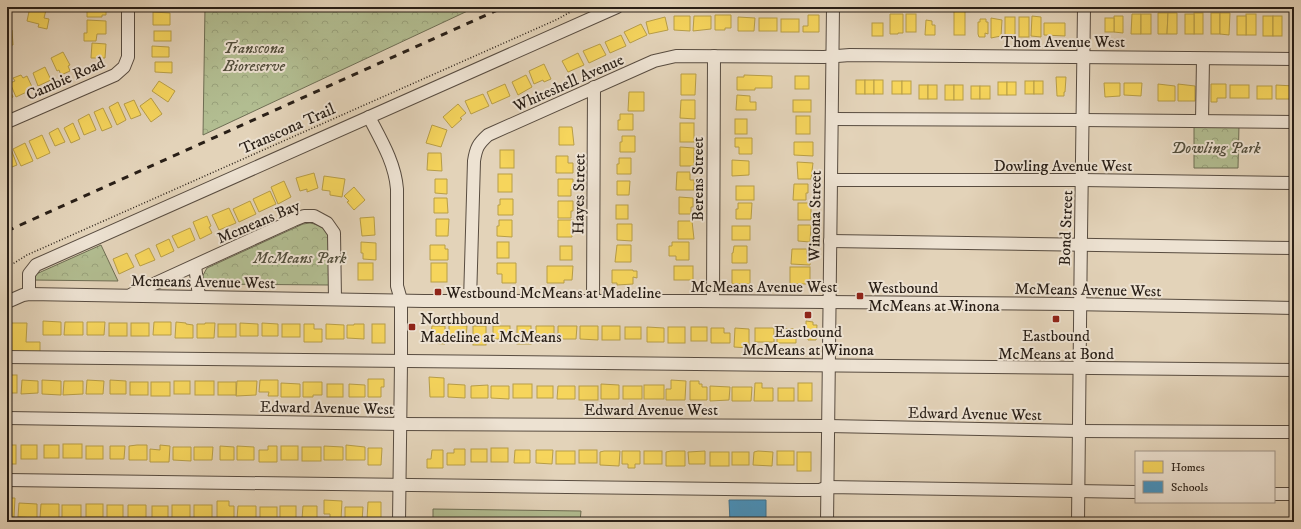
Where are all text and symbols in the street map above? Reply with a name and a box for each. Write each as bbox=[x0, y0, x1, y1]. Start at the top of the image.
street label: Thom Avenue West bbox=[1001, 32, 1125, 52]
park label: Transcona Bioreserve bbox=[222, 38, 285, 76]
street label: Whiteshell Avenue bbox=[509, 49, 627, 117]
street label: Cambie Road bbox=[23, 53, 108, 105]
street label: Transcona Trail bbox=[237, 99, 338, 159]
street label: Berens Street bbox=[688, 137, 708, 221]
park label: Dowling Park bbox=[1171, 138, 1261, 158]
street label: Hayes Street bbox=[568, 153, 590, 235]
street label: Dowling Avenue West bbox=[994, 156, 1132, 176]
street label: Winona Street bbox=[804, 170, 826, 263]
street label: Bond Street bbox=[1055, 190, 1077, 266]
street label: Mcmeans Bay bbox=[214, 195, 303, 248]
park label: McMeans Park bbox=[253, 248, 347, 268]
street label: Mcmeans Avenue West bbox=[131, 271, 275, 293]
street label: McMeans Avenue West bbox=[691, 277, 837, 297]
place label: Westbound McMeans at Winona bbox=[867, 278, 1000, 316]
street label: McMeans Avenue West bbox=[1014, 279, 1162, 301]
place label: Westbound McMeans at Madeline bbox=[445, 283, 662, 303]
marker: Westbound McMeans at Madeline bbox=[433, 287, 443, 297]
marker: Westbound McMeans at Winona bbox=[855, 291, 865, 301]
place label: Northbound Madeline at McMeans bbox=[420, 309, 561, 347]
marker: Eastbound McMeans at Winona bbox=[803, 310, 813, 320]
marker: Eastbound McMeans at Bond bbox=[1051, 314, 1061, 324]
marker: Northbound Madeline at McMeans bbox=[407, 322, 417, 332]
place label: Eastbound McMeans at Winona bbox=[742, 322, 874, 360]
place label: Eastbound McMeans at Bond bbox=[998, 326, 1114, 364]
street label: Edward Avenue West bbox=[260, 397, 394, 419]
street label: Edward Avenue West bbox=[584, 400, 718, 420]
street label: Edward Avenue West bbox=[908, 403, 1042, 425]
legend bbox=[1135, 451, 1275, 503]
text: Homes bbox=[1171, 460, 1205, 475]
text: Schools bbox=[1171, 480, 1208, 495]

